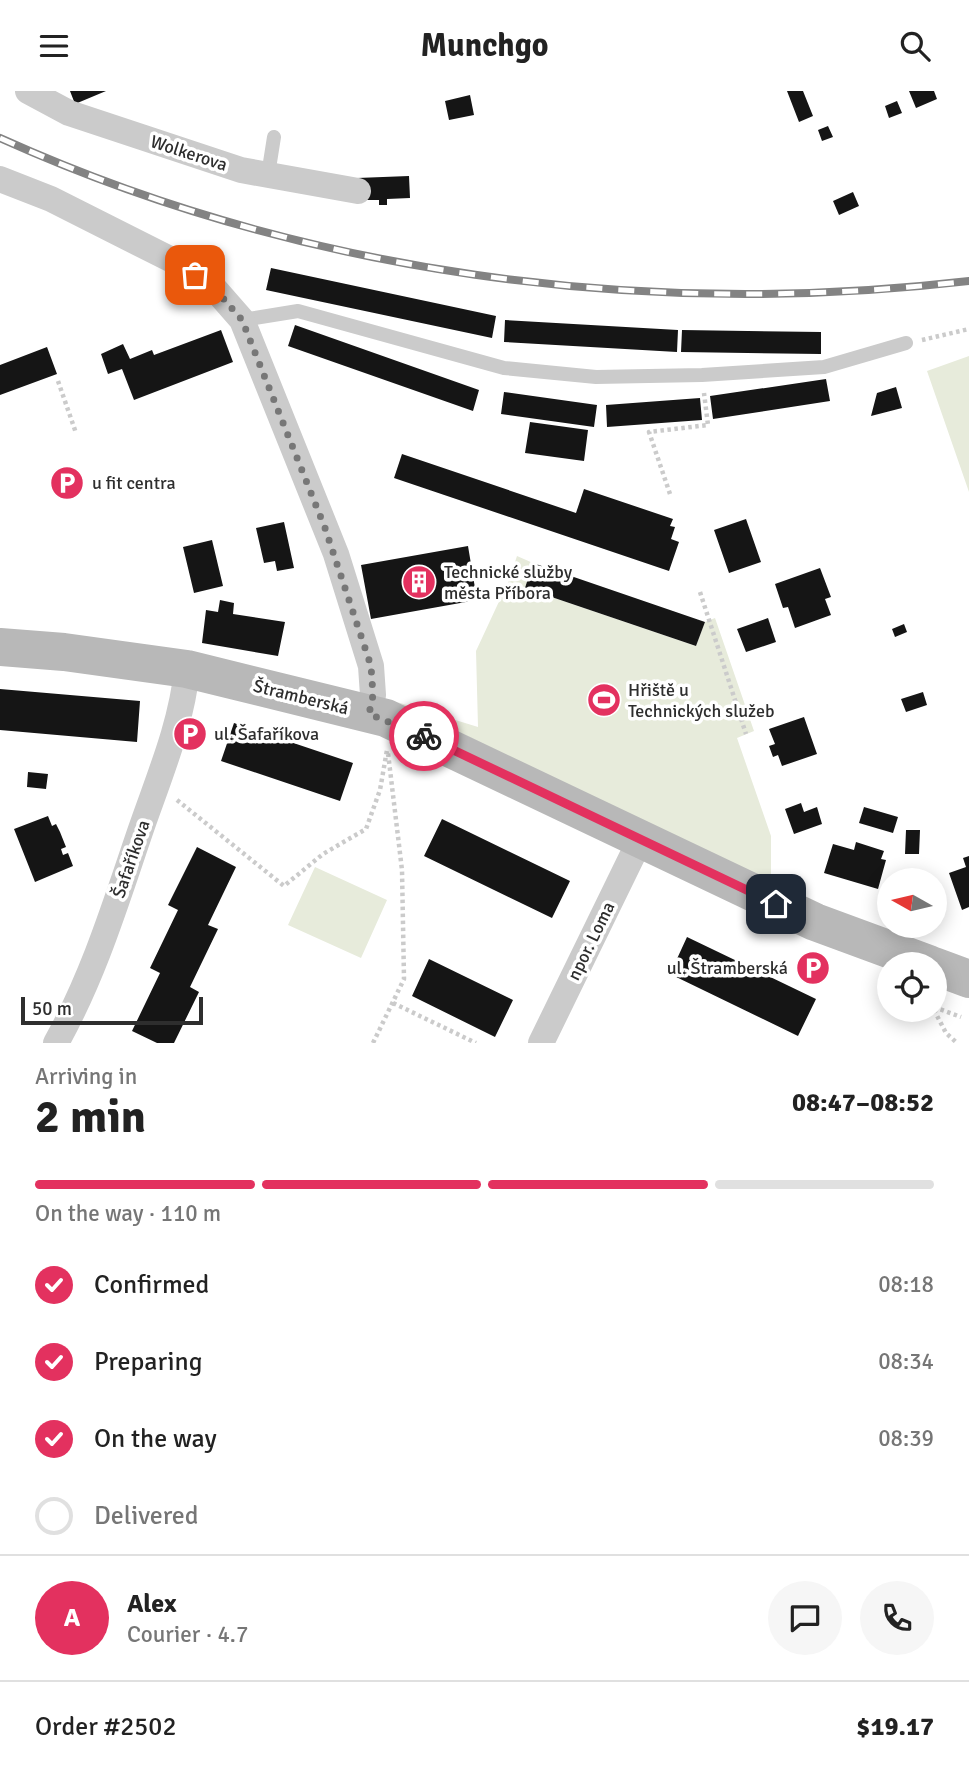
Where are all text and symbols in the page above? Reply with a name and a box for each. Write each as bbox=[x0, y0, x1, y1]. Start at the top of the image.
text: Munchgo bbox=[420, 26, 549, 65]
icon: menu bbox=[35, 27, 73, 65]
icon: search bbox=[896, 27, 934, 65]
street label: Wolkerova bbox=[148, 130, 230, 176]
pin bbox=[165, 245, 225, 305]
icon: bag bbox=[176, 256, 214, 294]
parking icon: u fit centra bbox=[48, 464, 86, 502]
place label: u fit centra bbox=[92, 472, 176, 494]
place label: Technické služby města Příbora bbox=[444, 561, 573, 604]
building icon: Technické služby města Příbora bbox=[400, 563, 438, 601]
street label: Štramberská bbox=[251, 675, 351, 719]
place label: Hřiště u Technických služeb bbox=[628, 679, 774, 722]
sports icon: Hřiště u Technických služeb bbox=[585, 681, 623, 719]
courier bbox=[389, 701, 459, 771]
parking icon: ul. Šafaříkova bbox=[171, 715, 209, 753]
icon: bike bbox=[405, 717, 443, 755]
place label: ul. Šafaříkova bbox=[214, 723, 319, 745]
street label: Šafaříkova bbox=[107, 817, 155, 901]
north arrow bbox=[877, 868, 947, 938]
map controls bbox=[877, 868, 947, 1022]
pin bbox=[746, 874, 806, 934]
icon: home bbox=[757, 885, 795, 923]
street label: npor. Loma bbox=[563, 898, 619, 984]
parking icon: ul. Štramberská bbox=[794, 949, 832, 987]
button: locate bbox=[877, 952, 947, 1022]
place label: ul. Štramberská bbox=[667, 957, 788, 979]
scale bar bbox=[21, 994, 203, 1026]
text: 50 m bbox=[32, 997, 72, 1021]
text: Arriving in bbox=[35, 1062, 137, 1091]
text: 08:47–08:52 bbox=[792, 1087, 934, 1119]
text: 2 min bbox=[35, 1089, 146, 1145]
text: On the way · 110 m bbox=[35, 1199, 221, 1228]
icon: check bbox=[35, 1266, 73, 1304]
text: Confirmed bbox=[94, 1269, 209, 1301]
text: 08:18 bbox=[878, 1270, 934, 1299]
icon: check bbox=[35, 1343, 73, 1381]
text: Preparing bbox=[94, 1346, 202, 1378]
text: 08:34 bbox=[878, 1347, 934, 1376]
icon: check bbox=[35, 1420, 73, 1458]
text: On the way bbox=[94, 1423, 217, 1455]
text: 08:39 bbox=[878, 1424, 934, 1453]
text: Delivered bbox=[94, 1500, 199, 1532]
button: chat bbox=[768, 1581, 842, 1655]
button: phone bbox=[860, 1581, 934, 1655]
text: Alex bbox=[127, 1588, 177, 1620]
text: A bbox=[64, 1602, 80, 1634]
text: Courier · 4.7 bbox=[127, 1620, 248, 1649]
text: Order #2502 bbox=[35, 1711, 176, 1743]
text: $19.17 bbox=[856, 1711, 934, 1743]

